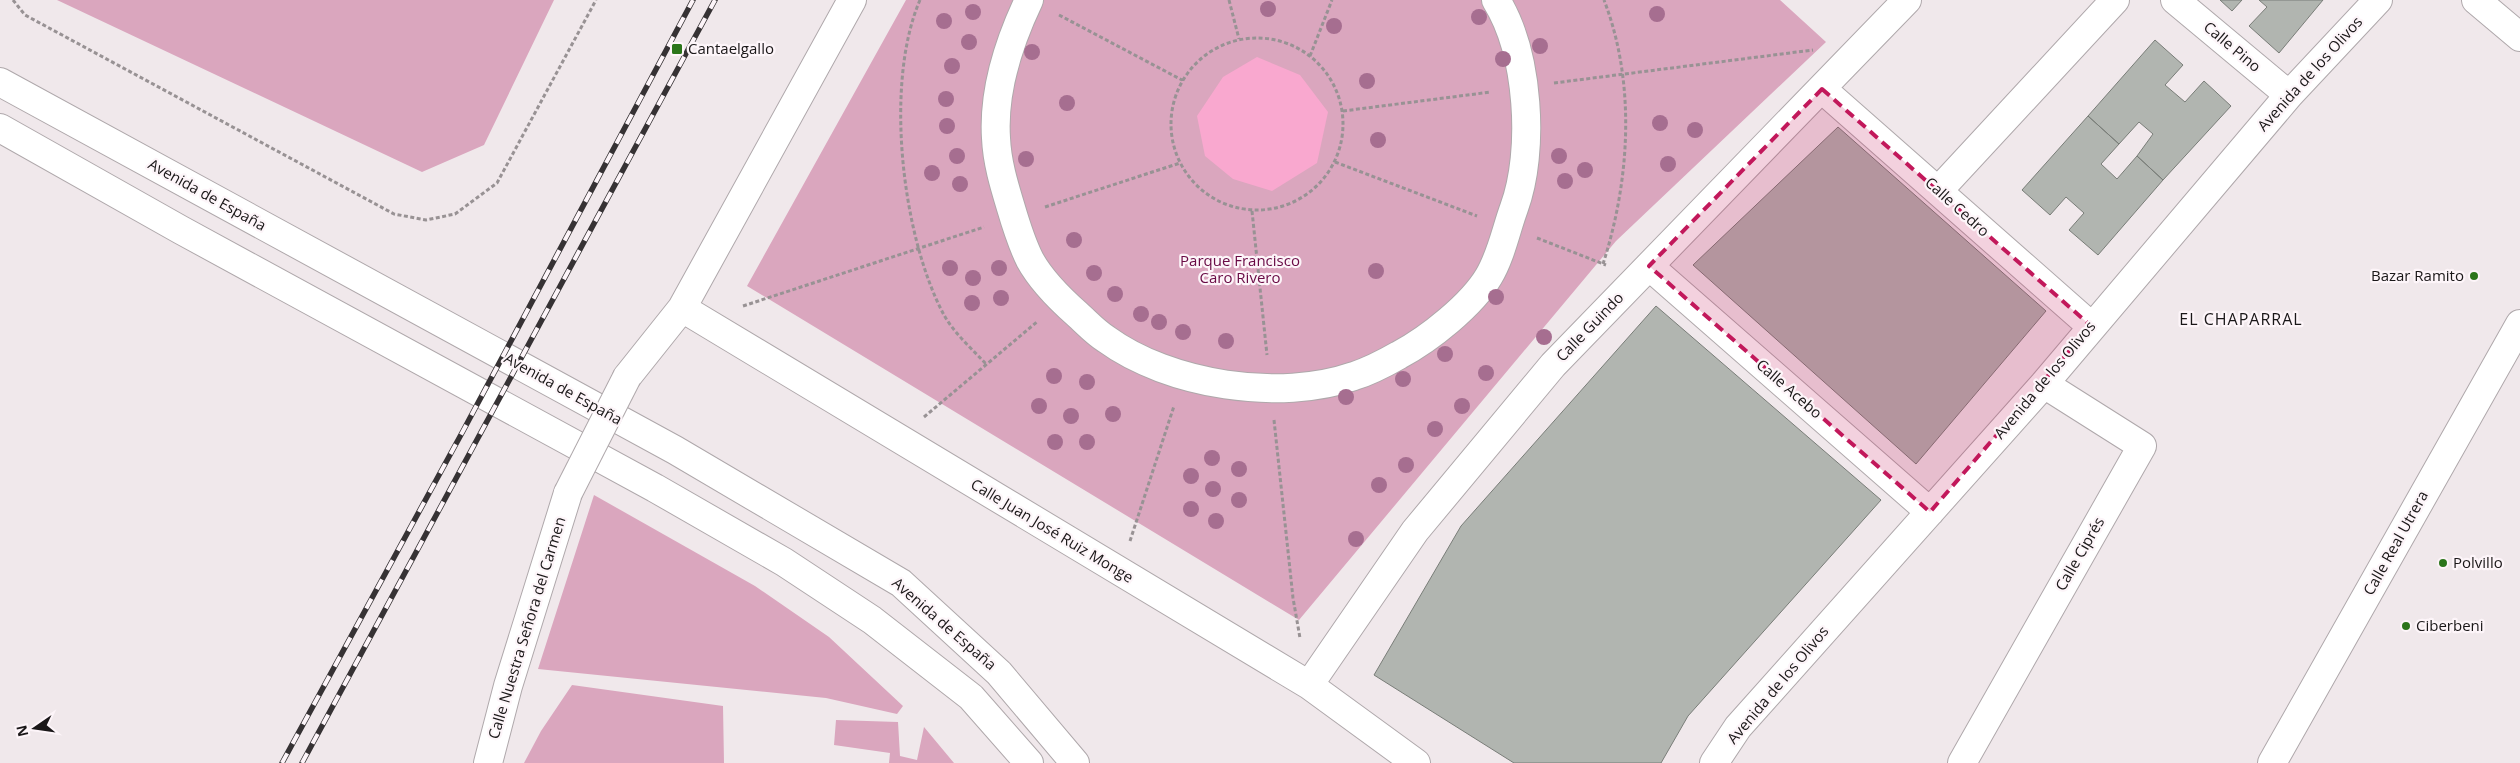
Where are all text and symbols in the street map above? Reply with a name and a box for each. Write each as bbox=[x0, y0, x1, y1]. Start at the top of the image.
street label: Avenida de los Olivos bbox=[2252, 12, 2366, 135]
street label: Calle Pino bbox=[2200, 16, 2265, 76]
place label: Cantaelgallo bbox=[688, 38, 774, 58]
marker: Cantaelgallo bbox=[670, 42, 684, 56]
street label: Avenida de España bbox=[145, 153, 270, 235]
street label: Calle Cedro bbox=[1921, 172, 1994, 240]
park label: Parque Francisco Caro Rivero bbox=[1180, 250, 1300, 287]
place label: Bazar Ramito bbox=[2371, 265, 2464, 285]
marker: Bazar Ramito bbox=[2468, 270, 2480, 282]
street label: Calle Guindo bbox=[1551, 287, 1627, 365]
district label: EL CHAPARRAL bbox=[2179, 308, 2303, 330]
street label: Avenida de los Olivos bbox=[1989, 316, 2099, 442]
street label: Avenida de España bbox=[501, 347, 626, 429]
street label: Calle Acebo bbox=[1753, 354, 1827, 422]
street label: Calle Juan José Ruiz Monge bbox=[968, 474, 1138, 587]
street label: Calle Real Utrera bbox=[2358, 487, 2432, 598]
street label: Calle Ciprés bbox=[2050, 513, 2108, 594]
street label: Calle Nuestra Señora del Carmen bbox=[483, 514, 569, 741]
place label: Polvillo bbox=[2453, 552, 2503, 572]
marker: Polvillo bbox=[2437, 557, 2449, 569]
street label: Avenida de España bbox=[888, 572, 1001, 674]
place label: Ciberbeni bbox=[2416, 615, 2484, 635]
marker: Ciberbeni bbox=[2400, 620, 2412, 632]
street label: Avenida de los Olivos bbox=[1722, 621, 1832, 747]
north arrow bbox=[10, 703, 60, 753]
text: N bbox=[11, 723, 32, 739]

